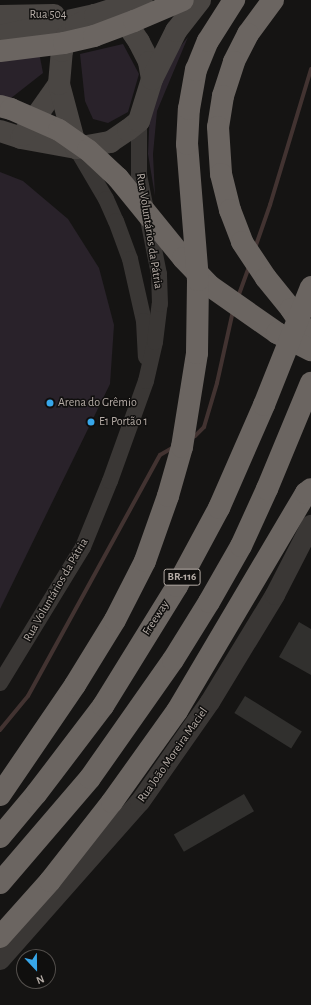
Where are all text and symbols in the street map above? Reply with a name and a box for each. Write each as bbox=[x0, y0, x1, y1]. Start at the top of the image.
street label: Rua 504 bbox=[29, 8, 67, 22]
street label: Rua Voluntários da Pátria bbox=[133, 172, 165, 290]
place label: Arena do Grêmio bbox=[58, 396, 137, 410]
marker: Arena do Grêmio bbox=[45, 398, 55, 408]
place label: E1 Portão 1 bbox=[99, 415, 148, 429]
marker: E1 Portão 1 bbox=[86, 417, 96, 427]
street label: Rua Voluntários da Pátria bbox=[20, 536, 92, 644]
road number: BR-116 bbox=[163, 568, 201, 586]
street label: Freeway bbox=[140, 598, 172, 638]
street label: Rua João Moreira Maciel bbox=[135, 705, 211, 805]
north arrow bbox=[16, 949, 56, 989]
text: N bbox=[35, 973, 46, 986]

